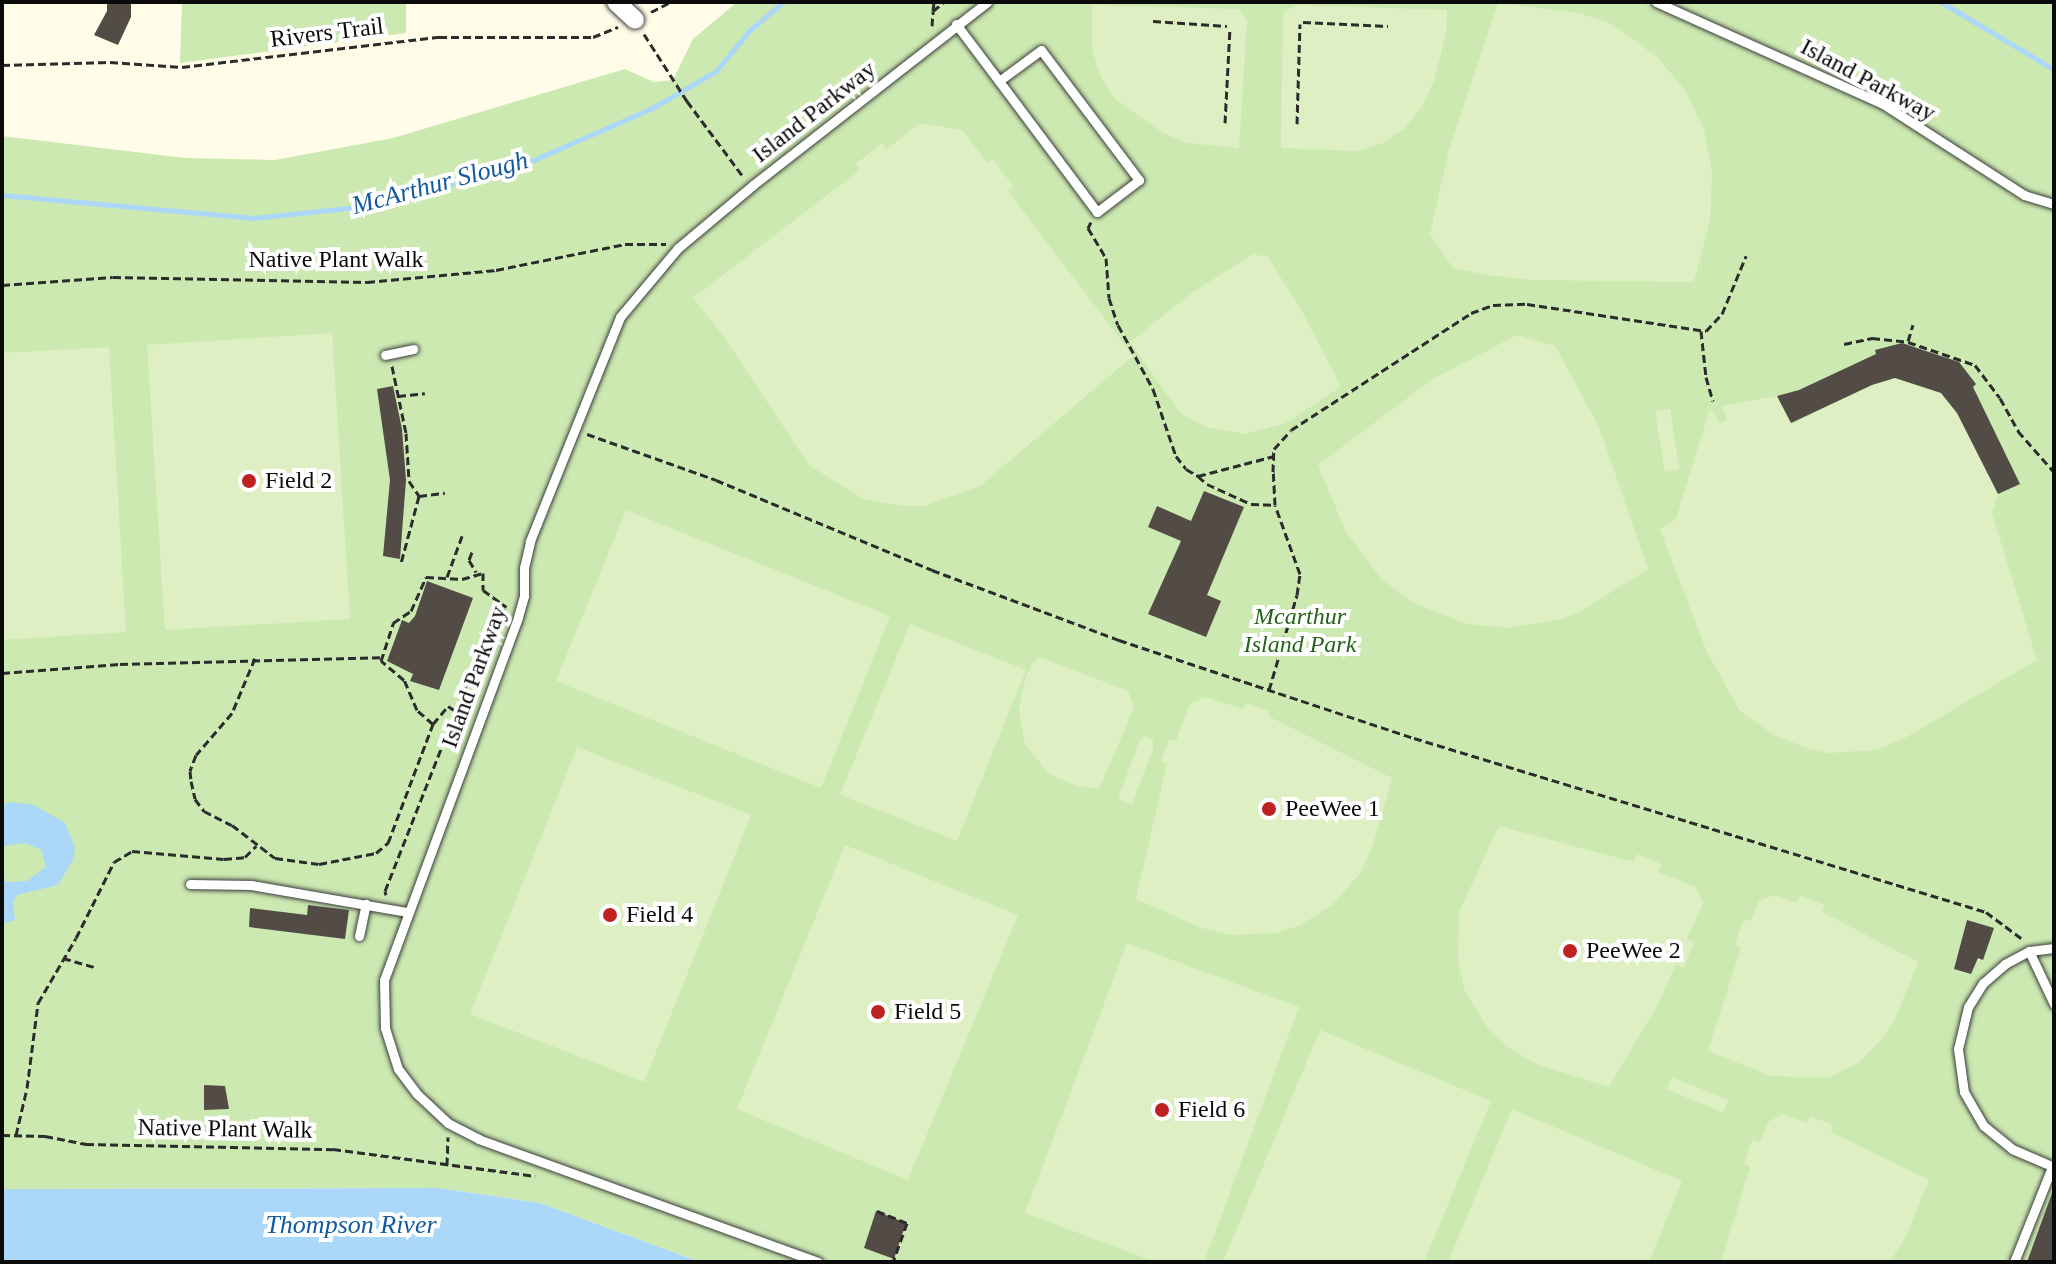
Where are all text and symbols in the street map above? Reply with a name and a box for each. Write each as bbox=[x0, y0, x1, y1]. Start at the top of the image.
street label: Rivers Trail bbox=[268, 12, 386, 54]
street label: Island Parkway bbox=[1796, 32, 1940, 128]
street label: Island Parkway bbox=[747, 55, 881, 169]
water label: McArthur Slough bbox=[348, 144, 532, 222]
street label: Native Plant Walk bbox=[248, 246, 424, 274]
place label: Field 2 bbox=[265, 467, 332, 495]
marker: Field 2 bbox=[240, 472, 258, 490]
street label: Island Parkway bbox=[435, 602, 513, 752]
park label: Mcarthur Island Park bbox=[1244, 603, 1356, 659]
place label: PeeWee 1 bbox=[1285, 795, 1380, 823]
marker: PeeWee 1 bbox=[1260, 800, 1278, 818]
place label: Field 4 bbox=[626, 901, 693, 929]
marker: Field 4 bbox=[601, 906, 619, 924]
place label: PeeWee 2 bbox=[1586, 937, 1681, 965]
marker: PeeWee 2 bbox=[1561, 942, 1579, 960]
place label: Field 5 bbox=[894, 998, 961, 1026]
marker: Field 5 bbox=[869, 1003, 887, 1021]
place label: Field 6 bbox=[1178, 1096, 1245, 1124]
marker: Field 6 bbox=[1153, 1101, 1171, 1119]
street label: Native Plant Walk bbox=[137, 1113, 313, 1145]
water label: Thompson River bbox=[265, 1209, 437, 1241]

